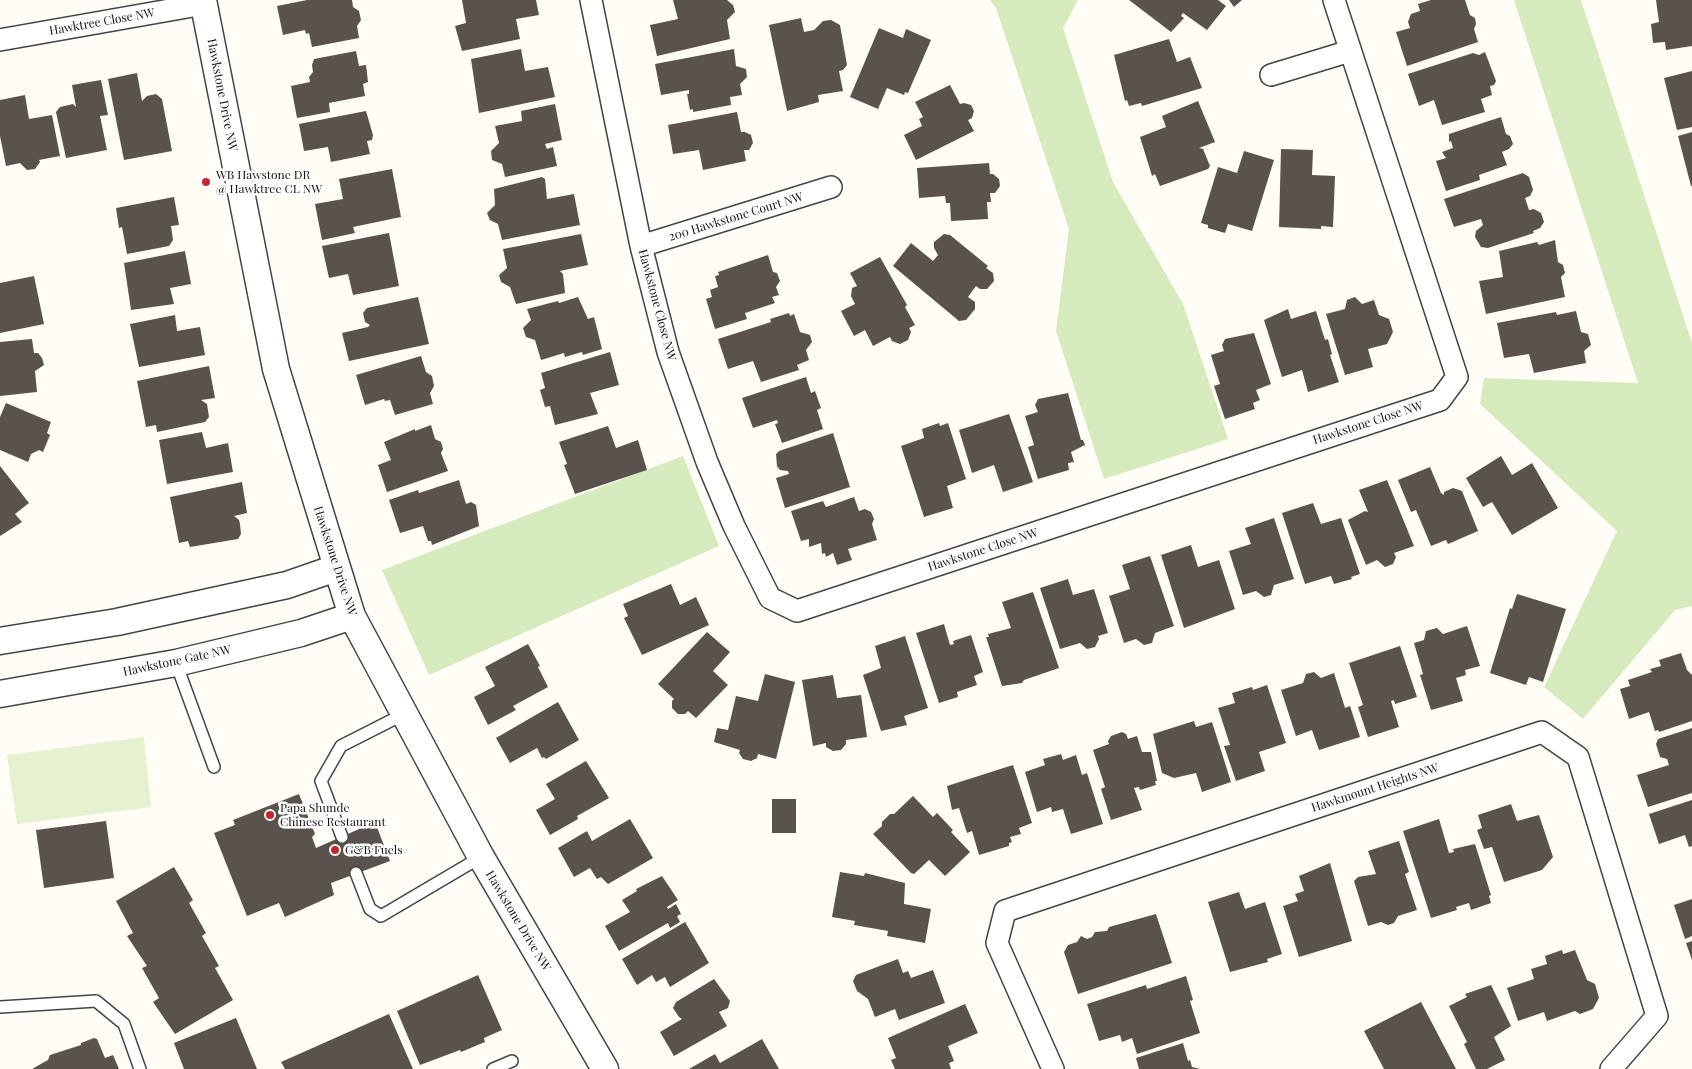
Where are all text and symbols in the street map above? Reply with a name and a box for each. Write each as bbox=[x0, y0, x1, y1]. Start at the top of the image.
street label: Hawktree Close NW bbox=[48, 6, 156, 38]
street label: Hawkstone Drive NW bbox=[204, 37, 240, 153]
place label: WB Hawstone DR @ Hawktree CL NW bbox=[216, 168, 322, 196]
marker: WB Hawstone DR @ Hawktree CL NW bbox=[200, 176, 212, 188]
street label: 200 Hawkstone Court NW bbox=[667, 190, 805, 244]
street label: Hawkstone Close NW bbox=[635, 248, 679, 362]
street label: Hawkstone Close NW bbox=[1311, 398, 1425, 448]
street label: Hawkstone Drive NW bbox=[310, 504, 360, 618]
street label: Hawkstone Close NW bbox=[926, 525, 1040, 575]
street label: Hawkstone Gate NW bbox=[122, 643, 232, 679]
street label: Hawkmount Heights NW bbox=[1310, 761, 1440, 815]
place label: Papa Shunde Chinese Restaurant bbox=[280, 801, 386, 829]
marker: Papa Shunde Chinese Restaurant bbox=[264, 809, 276, 821]
place label: G&B Fuels bbox=[345, 843, 403, 857]
marker: G&B Fuels bbox=[329, 844, 341, 856]
street label: Hawkstone Drive NW bbox=[482, 868, 554, 974]

